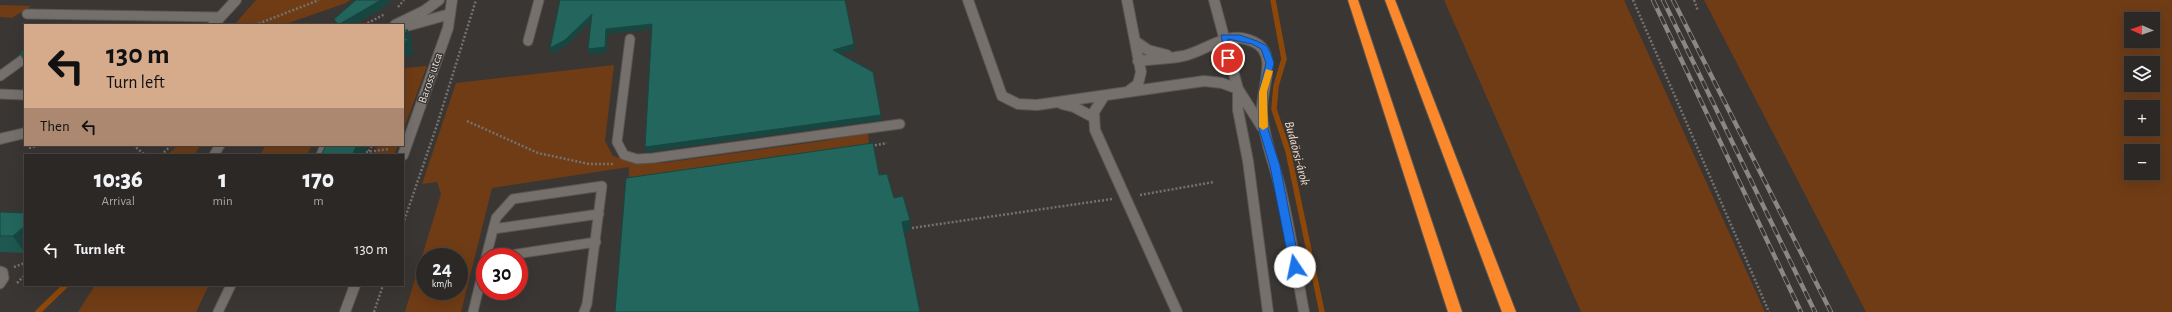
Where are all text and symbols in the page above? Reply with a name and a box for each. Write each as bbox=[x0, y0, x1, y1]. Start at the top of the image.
north arrow bbox=[2124, 12, 2160, 48]
map controls bbox=[2124, 12, 2160, 180]
icon: left bbox=[40, 40, 92, 92]
text: 130 m bbox=[106, 41, 170, 69]
pin bbox=[1211, 41, 1245, 75]
icon: arrive bbox=[1217, 47, 1239, 69]
street label: Baross utca bbox=[416, 51, 444, 105]
button: layers bbox=[2124, 56, 2160, 92]
text: Turn left bbox=[106, 74, 165, 92]
button: + bbox=[2124, 100, 2160, 136]
icon: left bbox=[78, 116, 100, 138]
text: Then bbox=[40, 119, 70, 134]
water label: Budaörsi-árok bbox=[1282, 120, 1311, 187]
button: − bbox=[2124, 144, 2160, 180]
text: 10:36 bbox=[94, 168, 143, 192]
text: 1 bbox=[218, 168, 227, 192]
text: 170 bbox=[302, 168, 334, 192]
text: Arrival bbox=[102, 195, 135, 208]
text: min bbox=[212, 195, 233, 208]
text: m bbox=[313, 195, 324, 208]
icon: left bbox=[40, 239, 62, 261]
text: Turn left bbox=[74, 242, 125, 257]
text: 130 m bbox=[354, 242, 388, 257]
position arrow bbox=[1274, 246, 1316, 288]
speed limit sign: 30 bbox=[476, 248, 528, 300]
text: 24 bbox=[432, 259, 452, 279]
text: km/h bbox=[432, 279, 452, 289]

